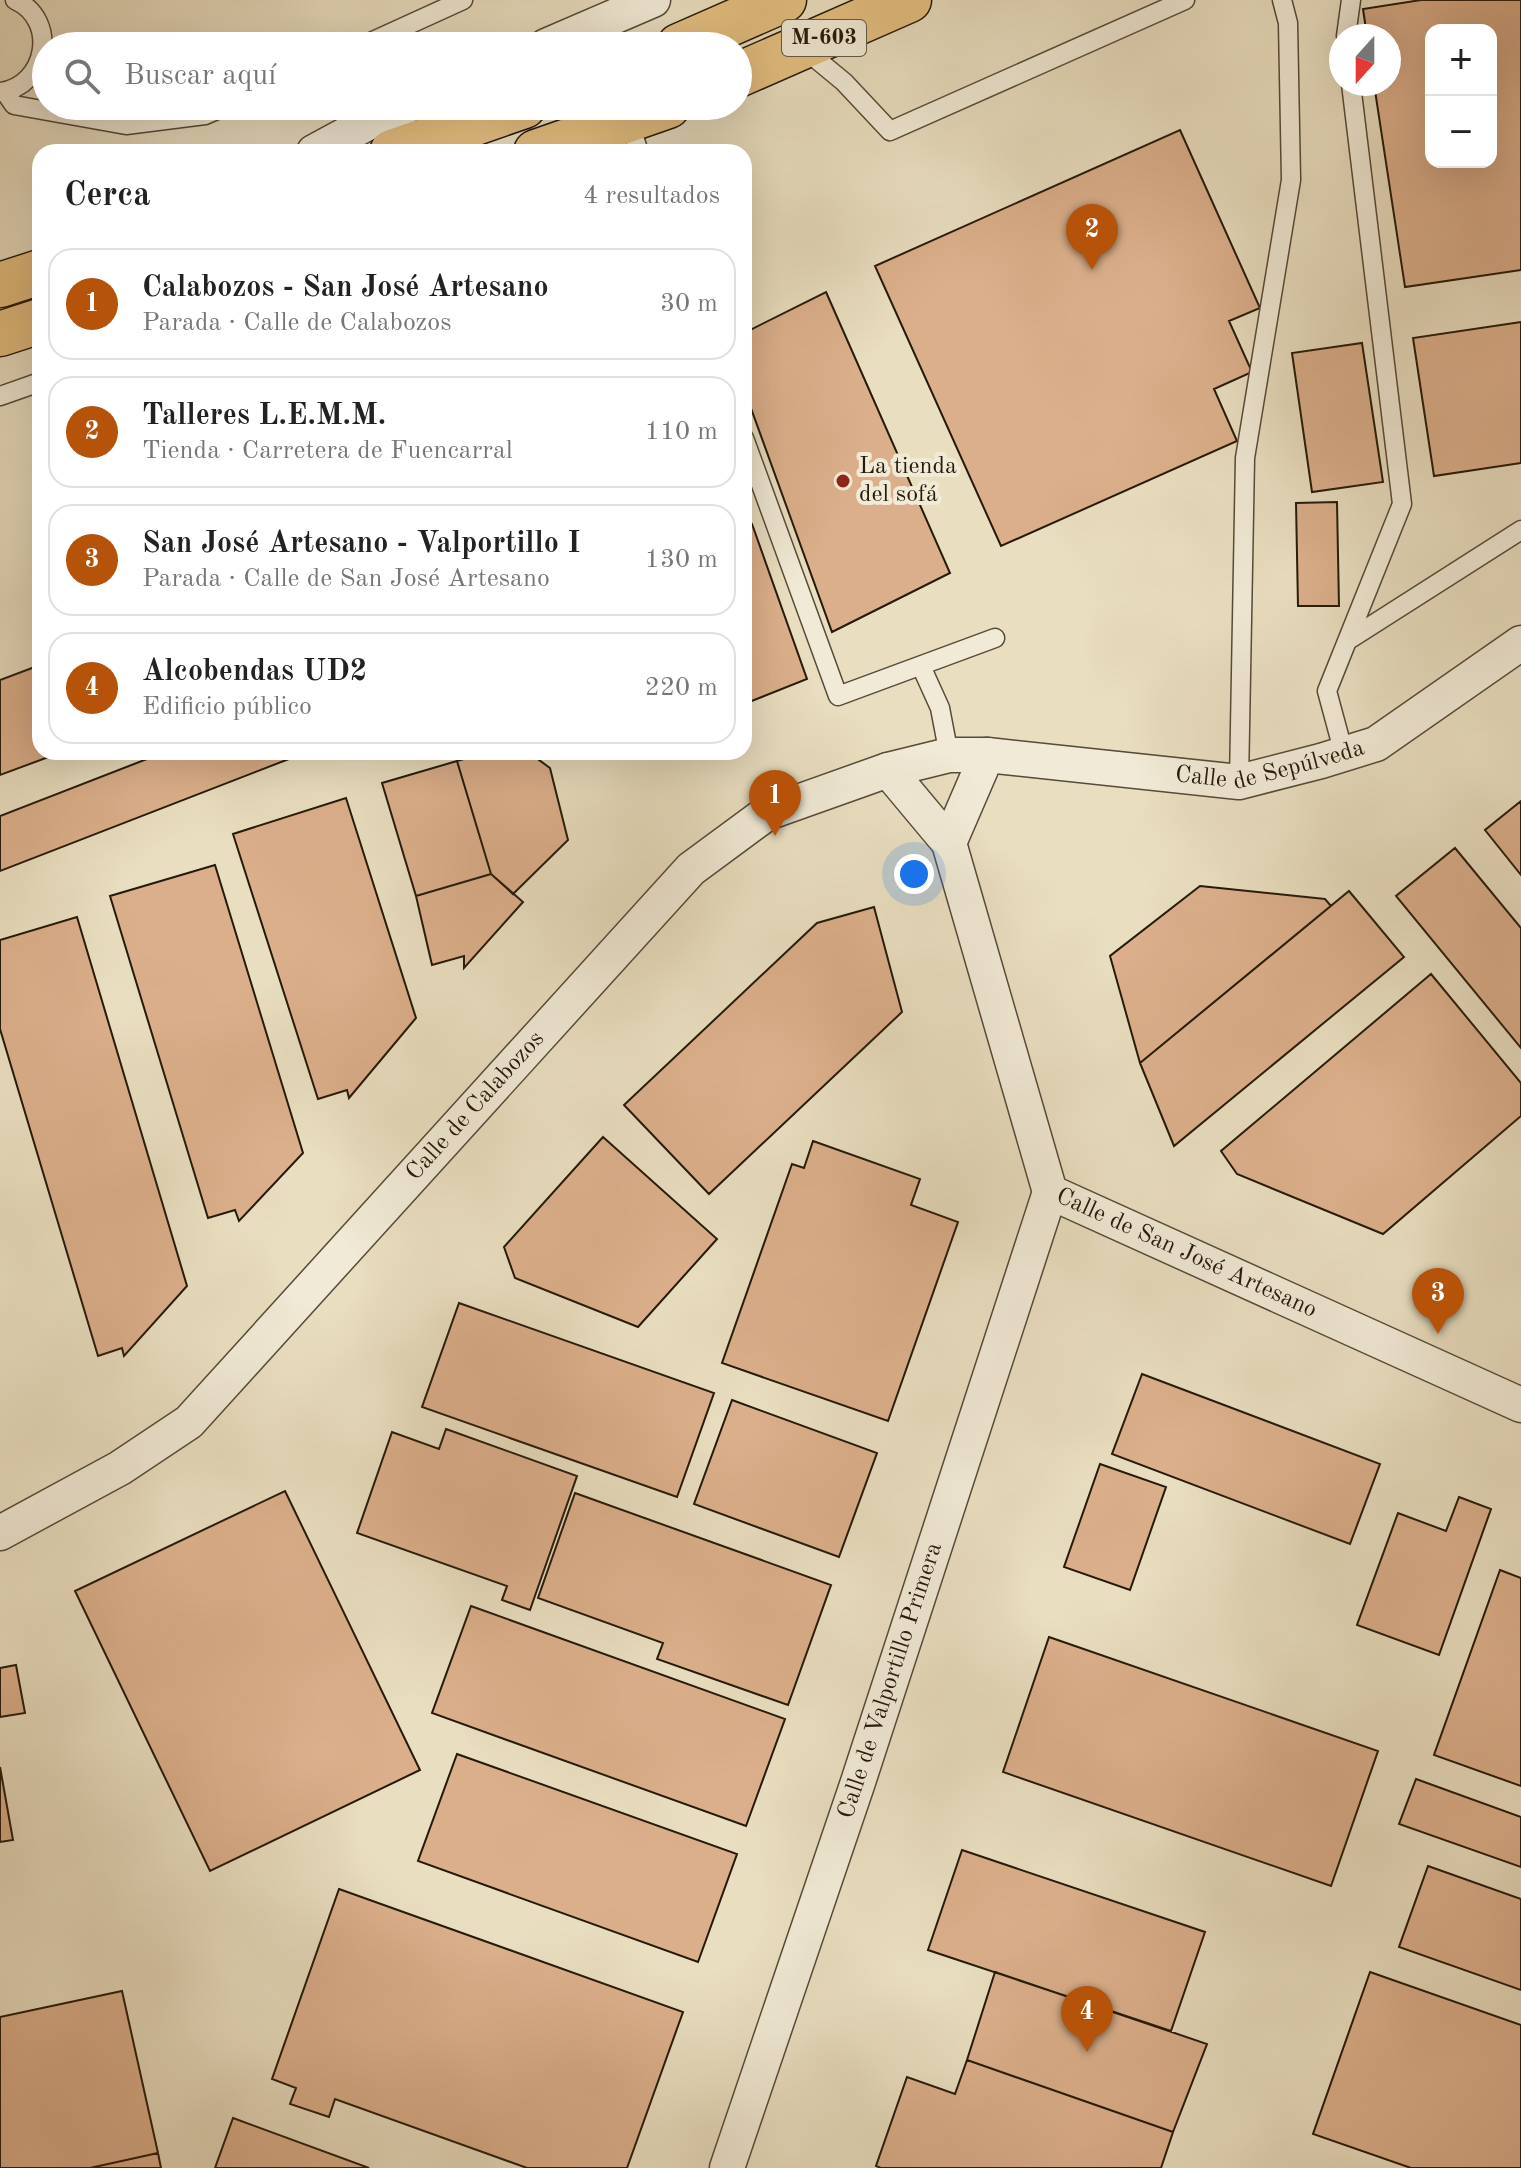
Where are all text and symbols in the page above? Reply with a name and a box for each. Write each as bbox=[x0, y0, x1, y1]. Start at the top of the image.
road number: M-603 bbox=[782, 20, 866, 56]
north arrow bbox=[1329, 24, 1401, 96]
map controls bbox=[1425, 24, 1497, 168]
button: + bbox=[1425, 24, 1497, 96]
search box bbox=[32, 32, 752, 120]
icon: search bbox=[60, 54, 104, 98]
text: Buscar aquí bbox=[124, 61, 276, 91]
button: − bbox=[1425, 96, 1497, 168]
text: Cerca bbox=[64, 179, 150, 213]
text: 4 resultados bbox=[583, 183, 720, 209]
pin: 2 bbox=[1066, 204, 1118, 270]
text: Calabozos - San José Artesano bbox=[142, 273, 549, 303]
text: 1 bbox=[84, 291, 100, 317]
text: 30 m bbox=[660, 291, 718, 317]
text: Parada · Calle de Calabozos bbox=[142, 310, 451, 336]
text: Talleres L.E.M.M. bbox=[142, 401, 386, 431]
text: 2 bbox=[84, 419, 100, 445]
text: 110 m bbox=[645, 419, 718, 445]
text: Tienda · Carretera de Fuencarral bbox=[142, 438, 513, 464]
place label: La tienda del sofá bbox=[859, 455, 957, 507]
marker: La tienda del sofá bbox=[834, 472, 852, 490]
text: San José Artesano - Valportillo I bbox=[142, 529, 580, 559]
text: 3 bbox=[84, 547, 100, 573]
text: 130 m bbox=[645, 547, 718, 573]
text: Parada · Calle de San José Artesano bbox=[142, 566, 550, 592]
text: Alcobendas UD2 bbox=[142, 657, 367, 687]
text: 4 bbox=[84, 675, 100, 701]
text: 220 m bbox=[645, 675, 718, 701]
text: Edificio público bbox=[142, 694, 312, 720]
street label: Calle de Sepúlveda bbox=[1174, 736, 1368, 795]
pin: 1 bbox=[749, 770, 801, 836]
your location bbox=[894, 854, 934, 894]
street label: Calle de Calabozos bbox=[402, 1027, 549, 1185]
street label: Calle de San José Artesano bbox=[1052, 1184, 1320, 1323]
pin: 3 bbox=[1412, 1268, 1464, 1334]
street label: Calle de Valportillo Primera bbox=[834, 1540, 947, 1822]
pin: 4 bbox=[1061, 1986, 1113, 2052]

